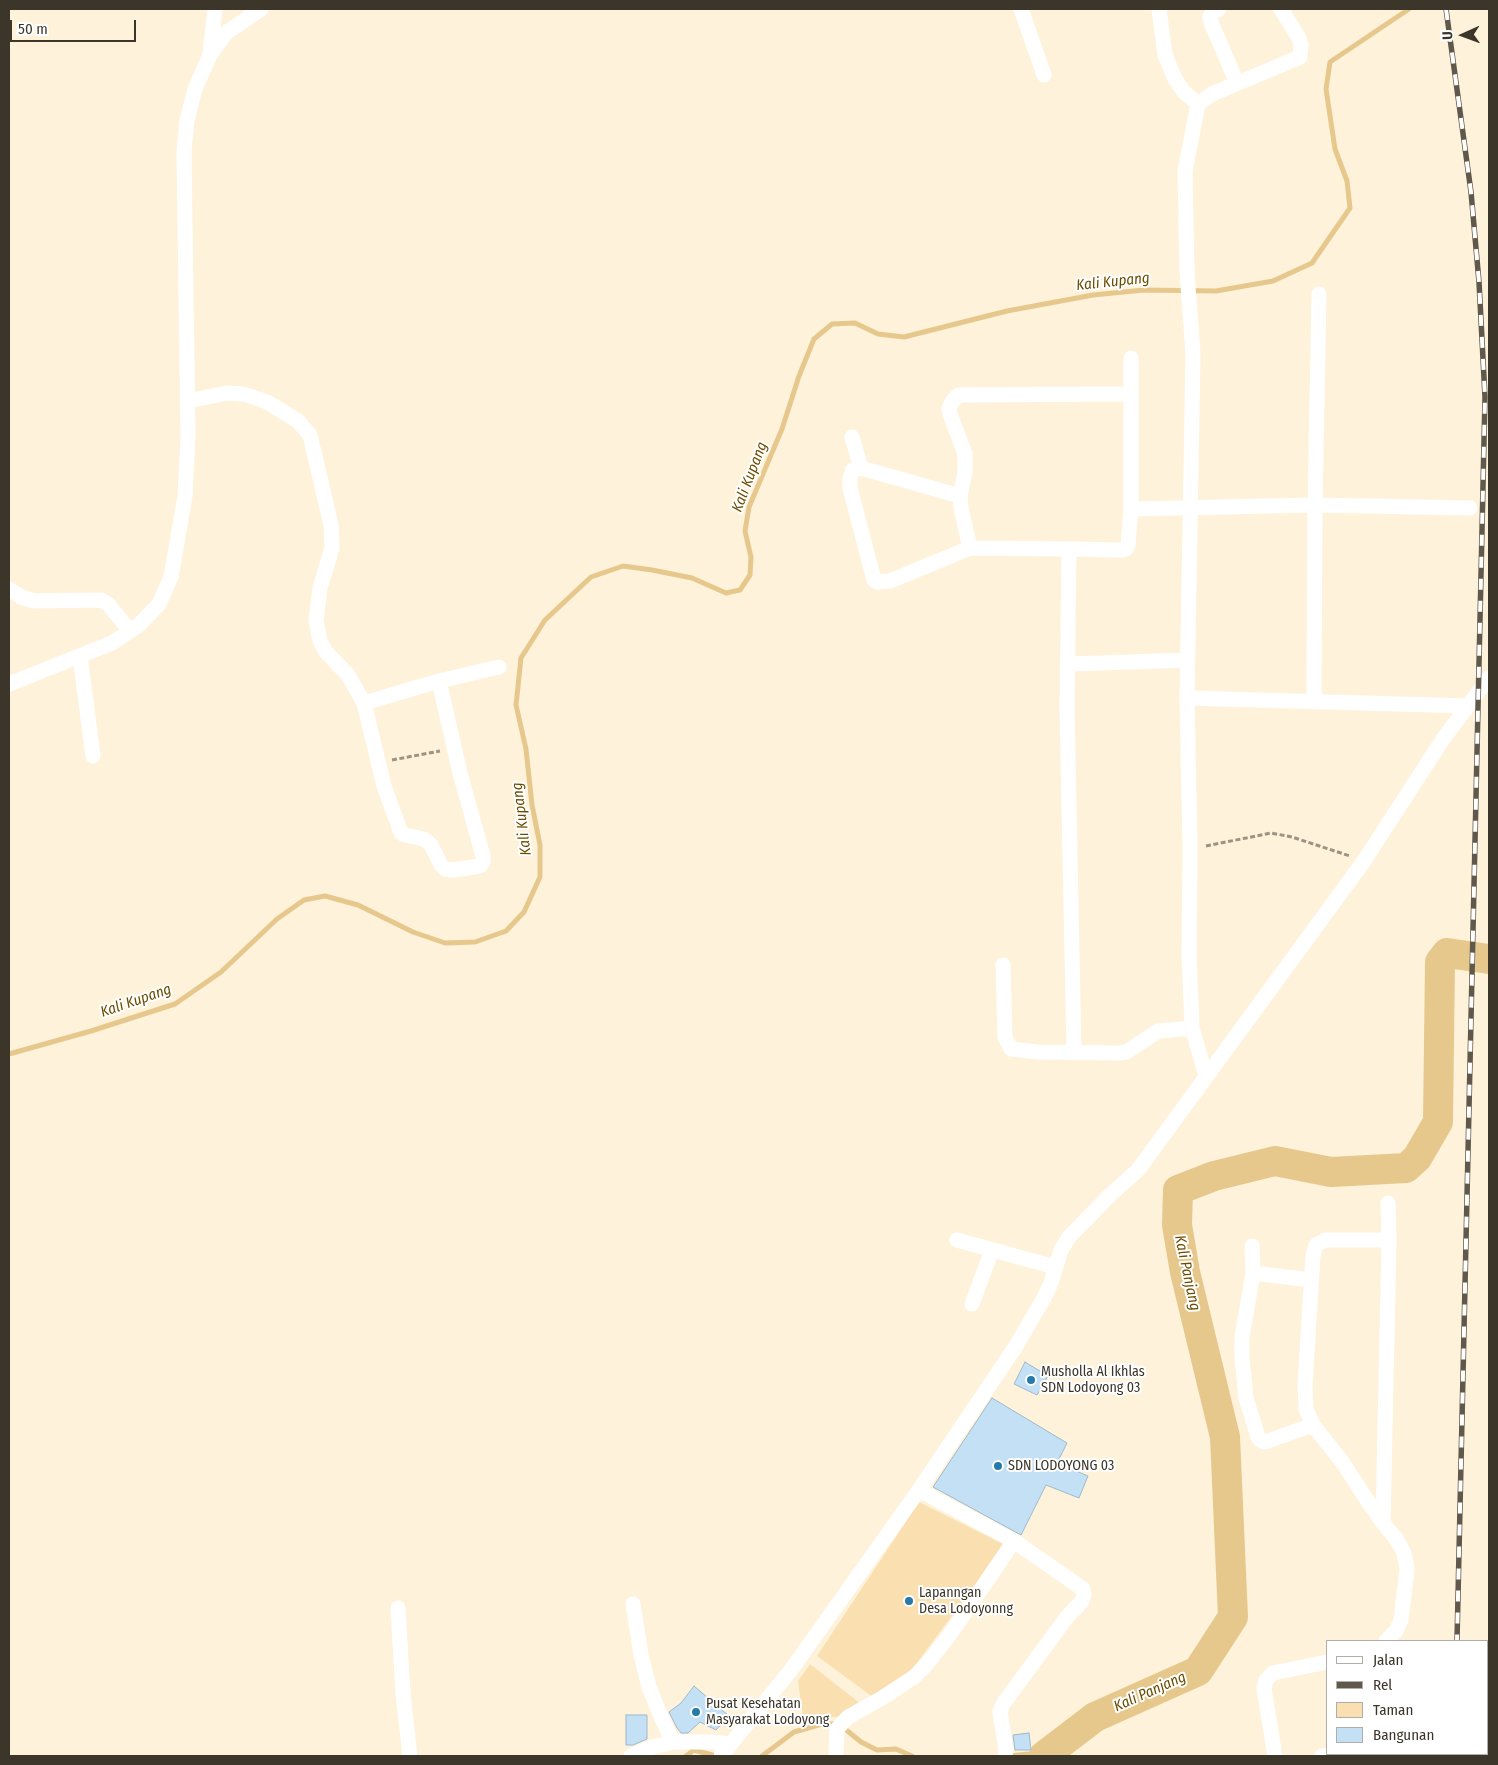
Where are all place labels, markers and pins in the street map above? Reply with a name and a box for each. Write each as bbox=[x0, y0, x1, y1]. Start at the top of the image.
place label: Musholla Al Ikhlas SDN Lodoyong 03 bbox=[1041, 1364, 1145, 1396]
marker: Musholla Al Ikhlas SDN Lodoyong 03 bbox=[1025, 1374, 1037, 1386]
place label: SDN LODOYONG 03 bbox=[1008, 1458, 1114, 1474]
marker: SDN LODOYONG 03 bbox=[992, 1460, 1004, 1472]
place label: Lapanngan Desa Lodoyonng bbox=[919, 1585, 1013, 1618]
marker: Lapanngan Desa Lodoyonng bbox=[903, 1595, 915, 1607]
place label: Pusat Kesehatan Masyarakat Lodoyong bbox=[706, 1696, 829, 1728]
marker: Pusat Kesehatan Masyarakat Lodoyong bbox=[690, 1706, 702, 1718]

